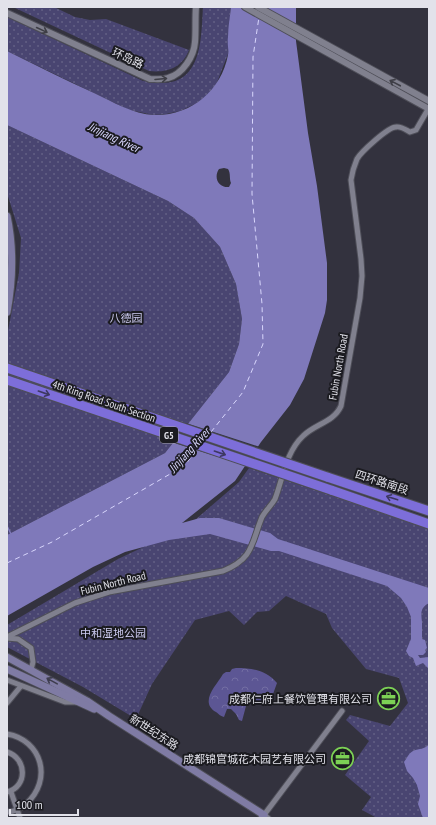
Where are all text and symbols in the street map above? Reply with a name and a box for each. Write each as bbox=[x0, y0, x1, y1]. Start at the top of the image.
one-way arrow bbox=[36, 27, 48, 34]
street label: 环岛路 bbox=[110, 45, 146, 71]
one-way arrow bbox=[154, 75, 167, 82]
one-way arrow bbox=[389, 78, 401, 86]
water label: Jinjiang River bbox=[85, 118, 144, 156]
park label: 八德园 bbox=[110, 311, 143, 325]
street label: Fubin North Road bbox=[325, 333, 351, 401]
street label: 4th Ring Road South Section bbox=[51, 377, 158, 425]
one-way arrow bbox=[37, 390, 50, 397]
water label: Jinjiang River bbox=[164, 423, 214, 476]
road number: G5 bbox=[160, 427, 178, 443]
one-way arrow bbox=[214, 449, 226, 457]
street label: 四环路南段 bbox=[354, 467, 410, 497]
one-way arrow bbox=[386, 494, 398, 502]
street label: Fubin North Road bbox=[79, 568, 147, 598]
park label: 中和湿地公园 bbox=[80, 626, 146, 640]
one-way arrow bbox=[46, 677, 58, 685]
office icon: 成都仁府上餐饮管理有限公司 bbox=[375, 686, 401, 712]
place label: 成都仁府上餐饮管理有限公司 bbox=[229, 692, 372, 706]
street label: 新世纪东路 bbox=[127, 711, 181, 753]
office icon: 成都锦官城花木园艺有限公司 bbox=[329, 746, 355, 772]
place label: 成都锦官城花木园艺有限公司 bbox=[183, 752, 326, 766]
scale bar bbox=[10, 791, 78, 817]
text: 100 m bbox=[16, 797, 43, 812]

